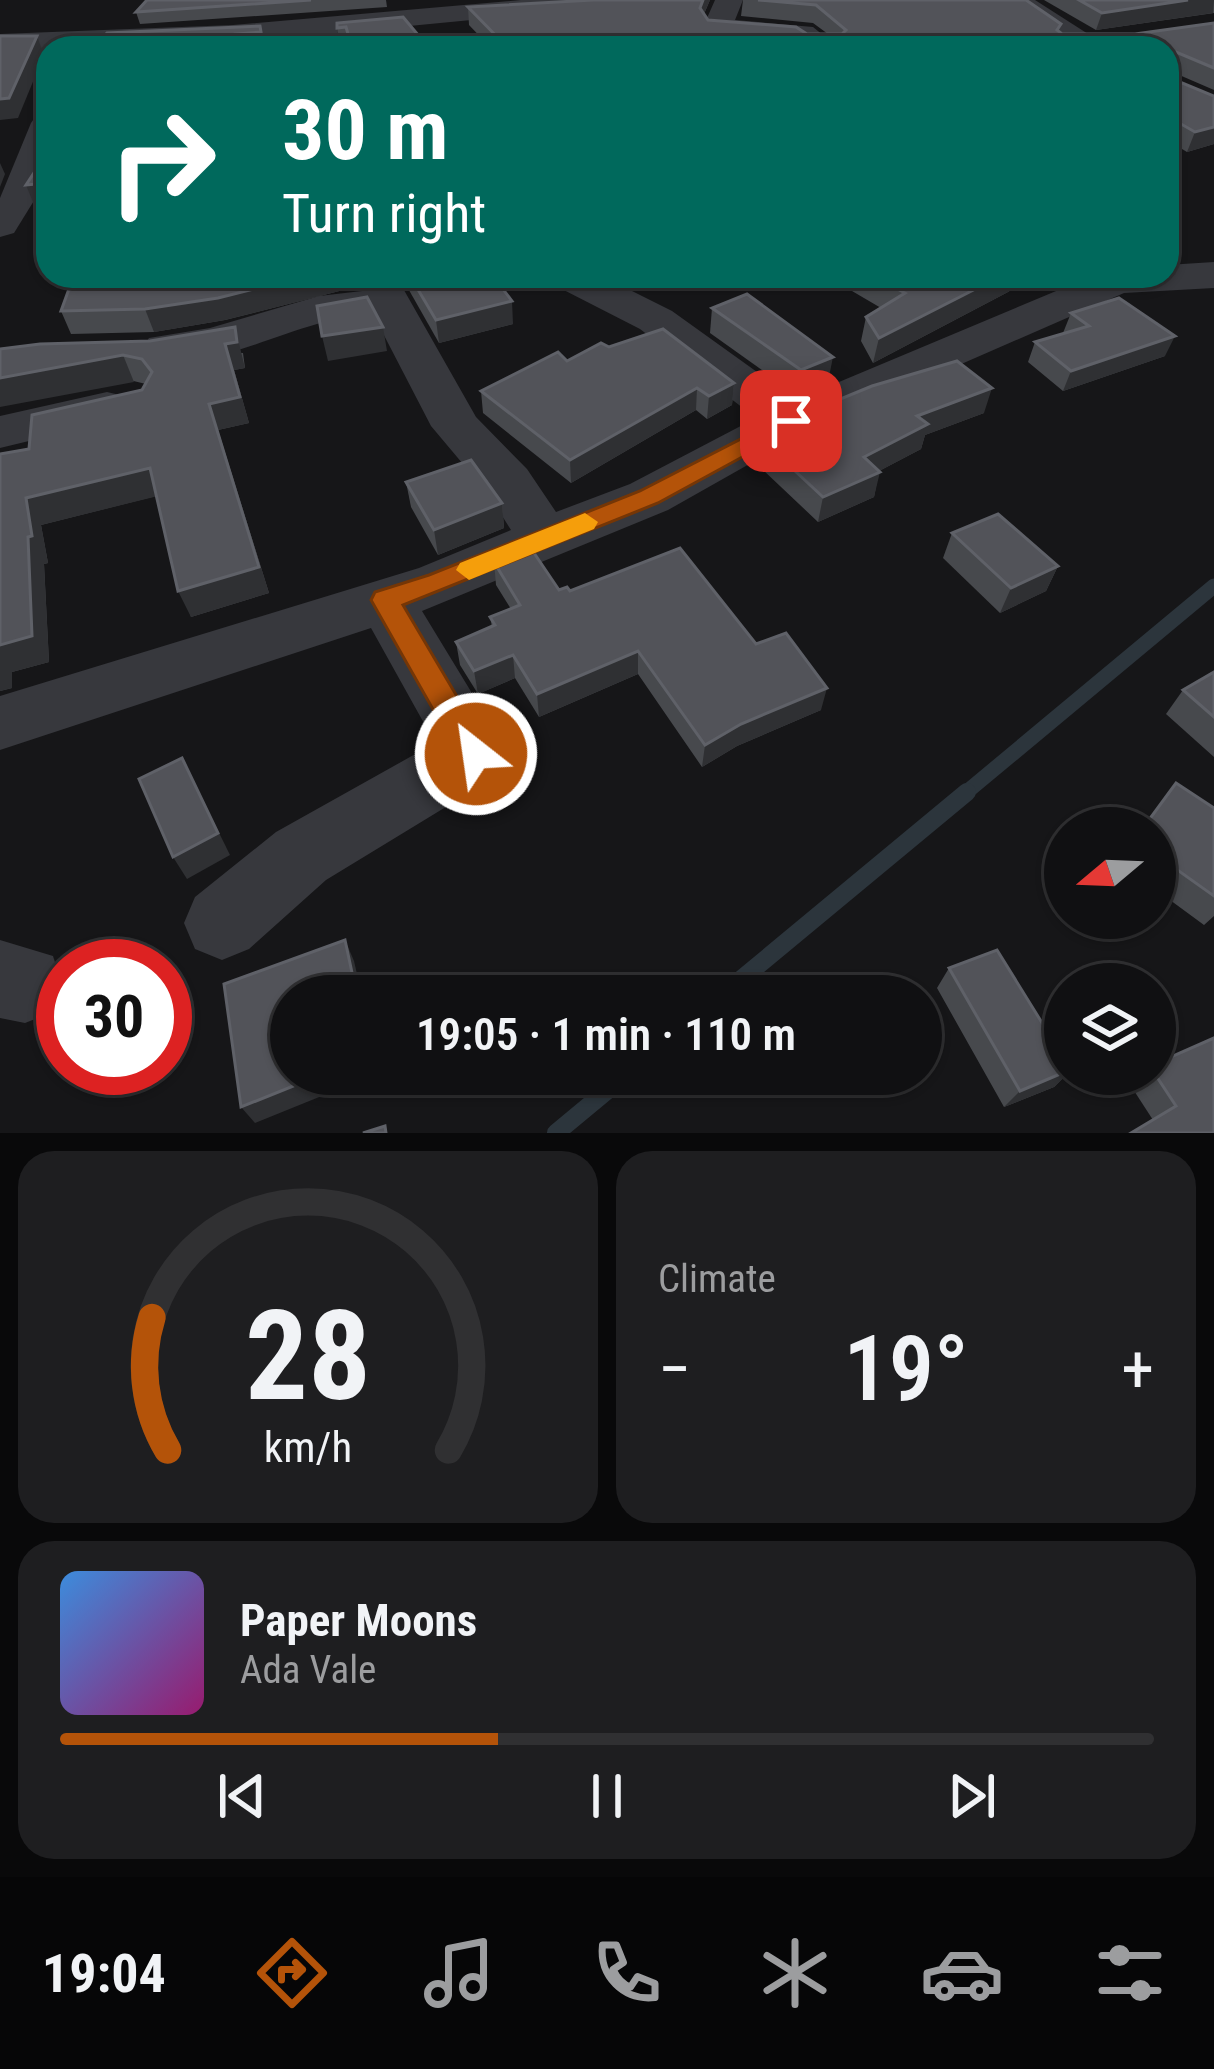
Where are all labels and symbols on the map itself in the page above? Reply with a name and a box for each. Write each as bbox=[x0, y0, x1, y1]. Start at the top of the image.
pin bbox=[740, 370, 842, 472]
position arrow bbox=[413, 691, 539, 817]
north arrow bbox=[1044, 807, 1176, 939]
speed limit sign: 30 bbox=[36, 939, 192, 1095]

